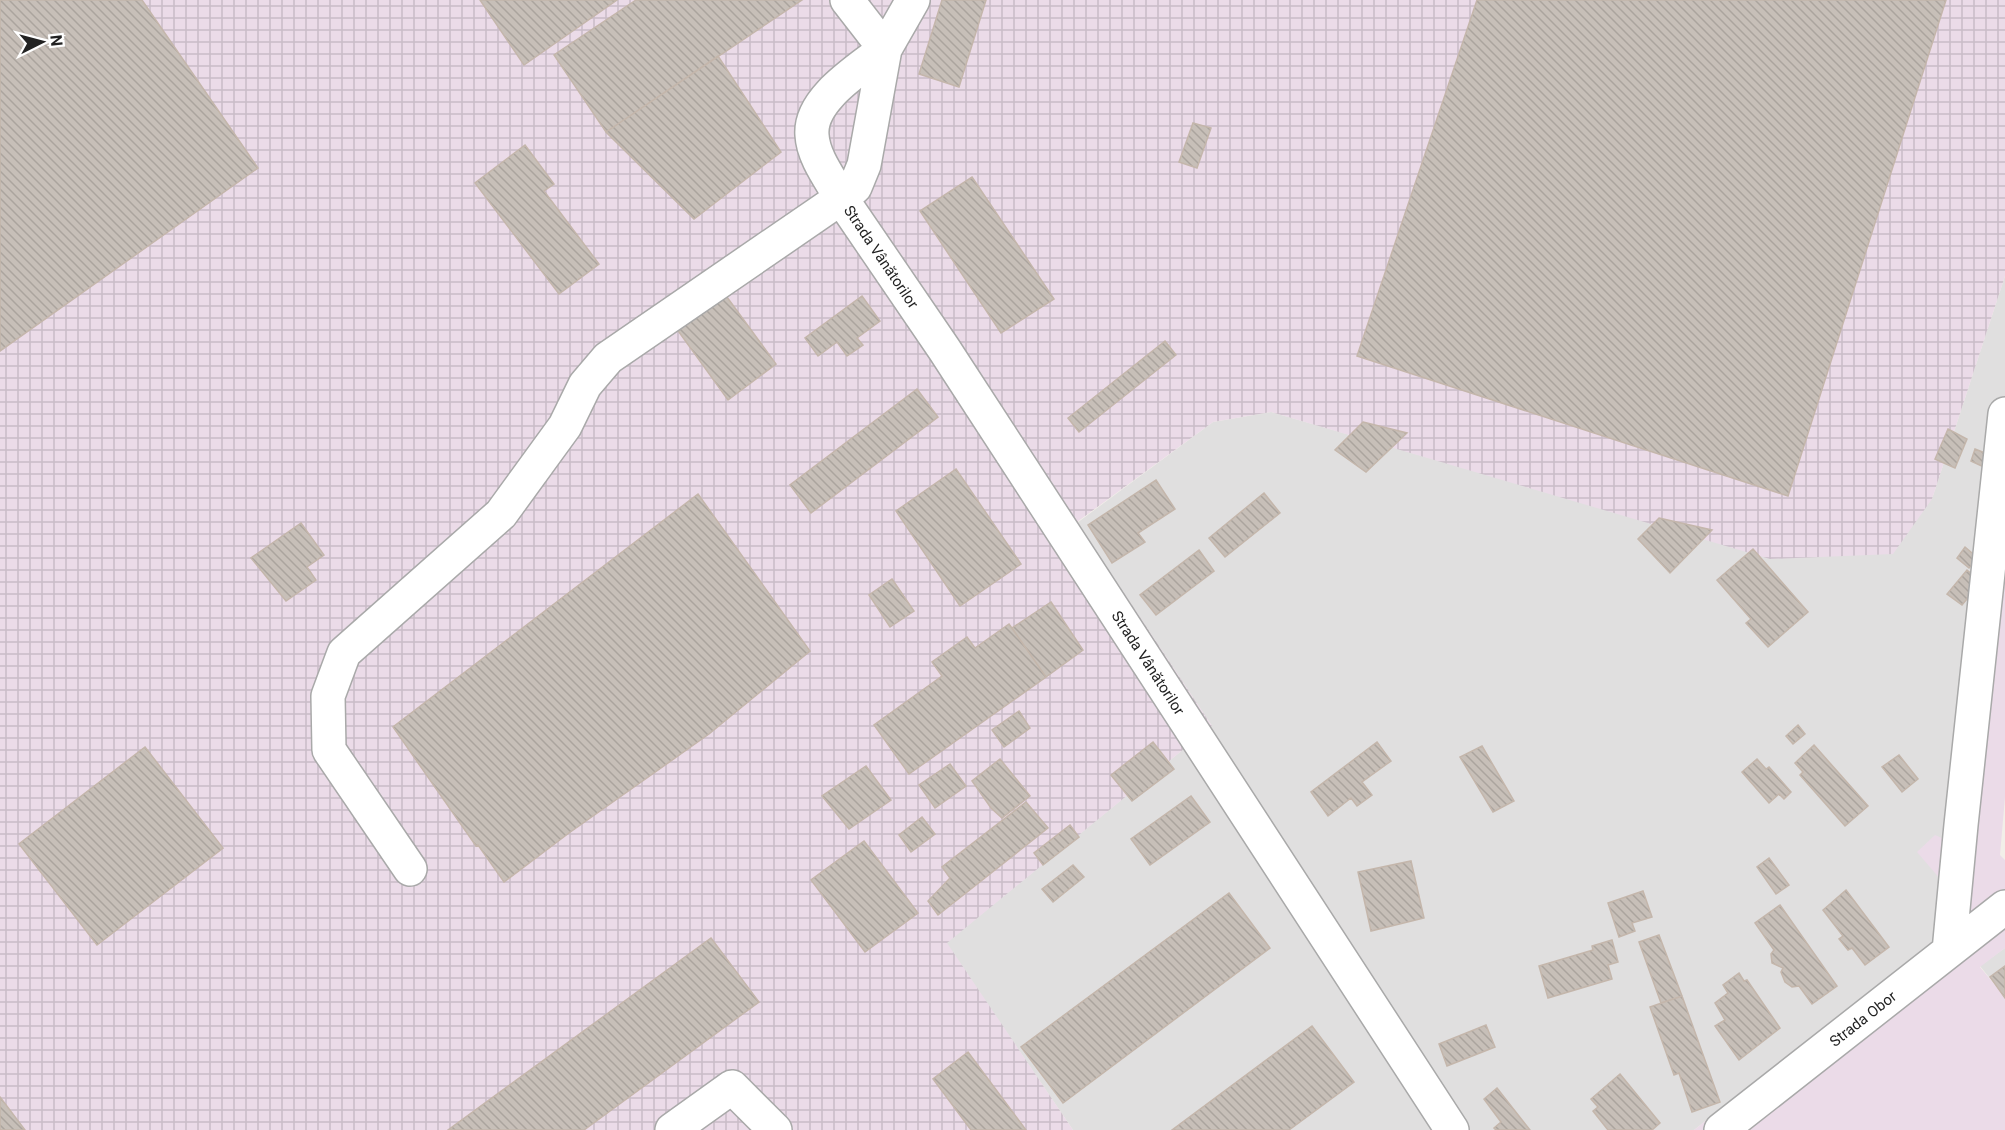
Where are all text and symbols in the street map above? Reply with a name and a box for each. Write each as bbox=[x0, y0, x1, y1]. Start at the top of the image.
north arrow bbox=[12, 12, 72, 72]
text: N bbox=[46, 34, 66, 47]
street label: Strada Vânătorilor bbox=[840, 202, 922, 312]
street label: Strada Vânătorilor bbox=[1108, 608, 1188, 718]
street label: Strada Obor bbox=[1826, 987, 1900, 1051]

